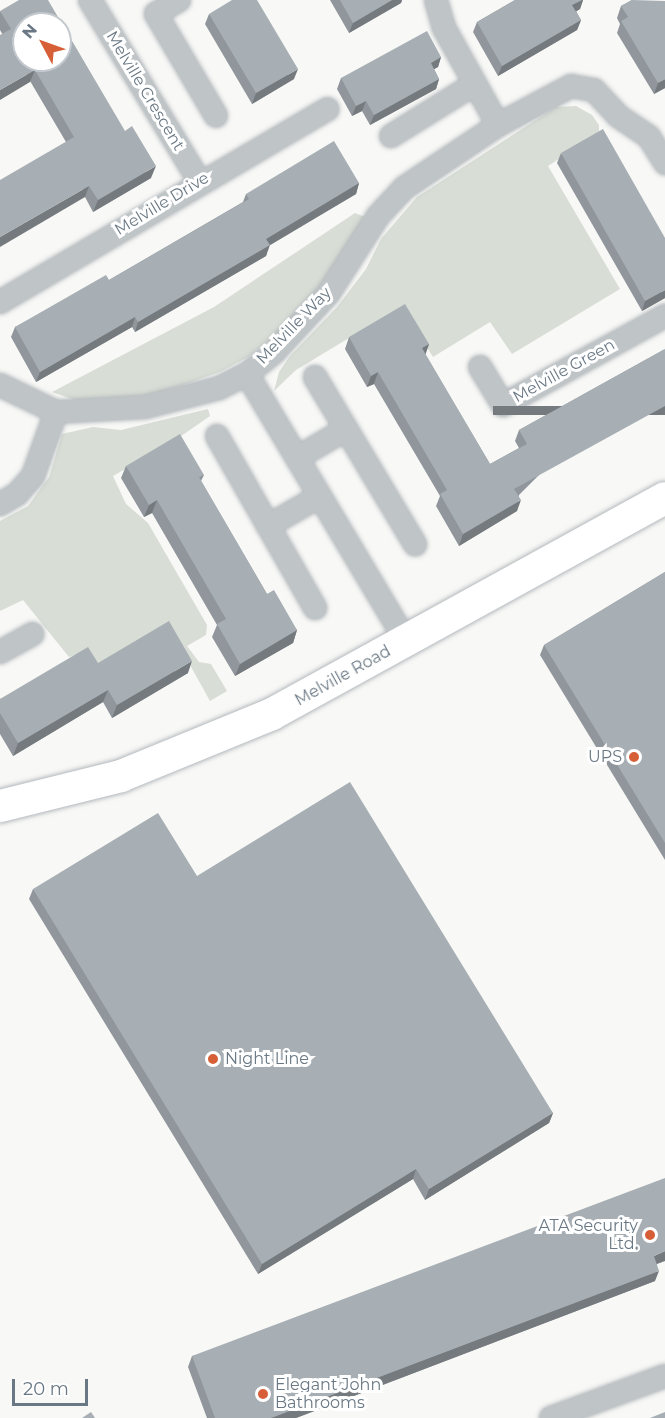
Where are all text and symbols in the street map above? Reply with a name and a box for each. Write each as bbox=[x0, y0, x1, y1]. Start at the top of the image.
north arrow bbox=[12, 12, 72, 72]
text: N bbox=[18, 20, 41, 42]
street label: Melville Crescent bbox=[102, 28, 188, 154]
street label: Melville Drive bbox=[111, 168, 213, 240]
street label: Melville Way bbox=[253, 284, 335, 368]
street label: Melville Green bbox=[510, 335, 618, 407]
street label: Melville Road bbox=[292, 642, 394, 710]
place label: UPS bbox=[588, 747, 622, 767]
marker: UPS bbox=[627, 750, 641, 764]
place label: Night Line bbox=[225, 1049, 309, 1069]
marker: Night Line bbox=[206, 1052, 220, 1066]
place label: ATA Security Ltd. bbox=[538, 1216, 638, 1254]
marker: ATA Security Ltd. bbox=[643, 1228, 657, 1242]
scale bar bbox=[15, 1367, 92, 1405]
place label: Elegant John Bathrooms bbox=[275, 1375, 381, 1413]
text: 20 m bbox=[23, 1378, 69, 1400]
marker: Elegant John Bathrooms bbox=[256, 1387, 270, 1401]

